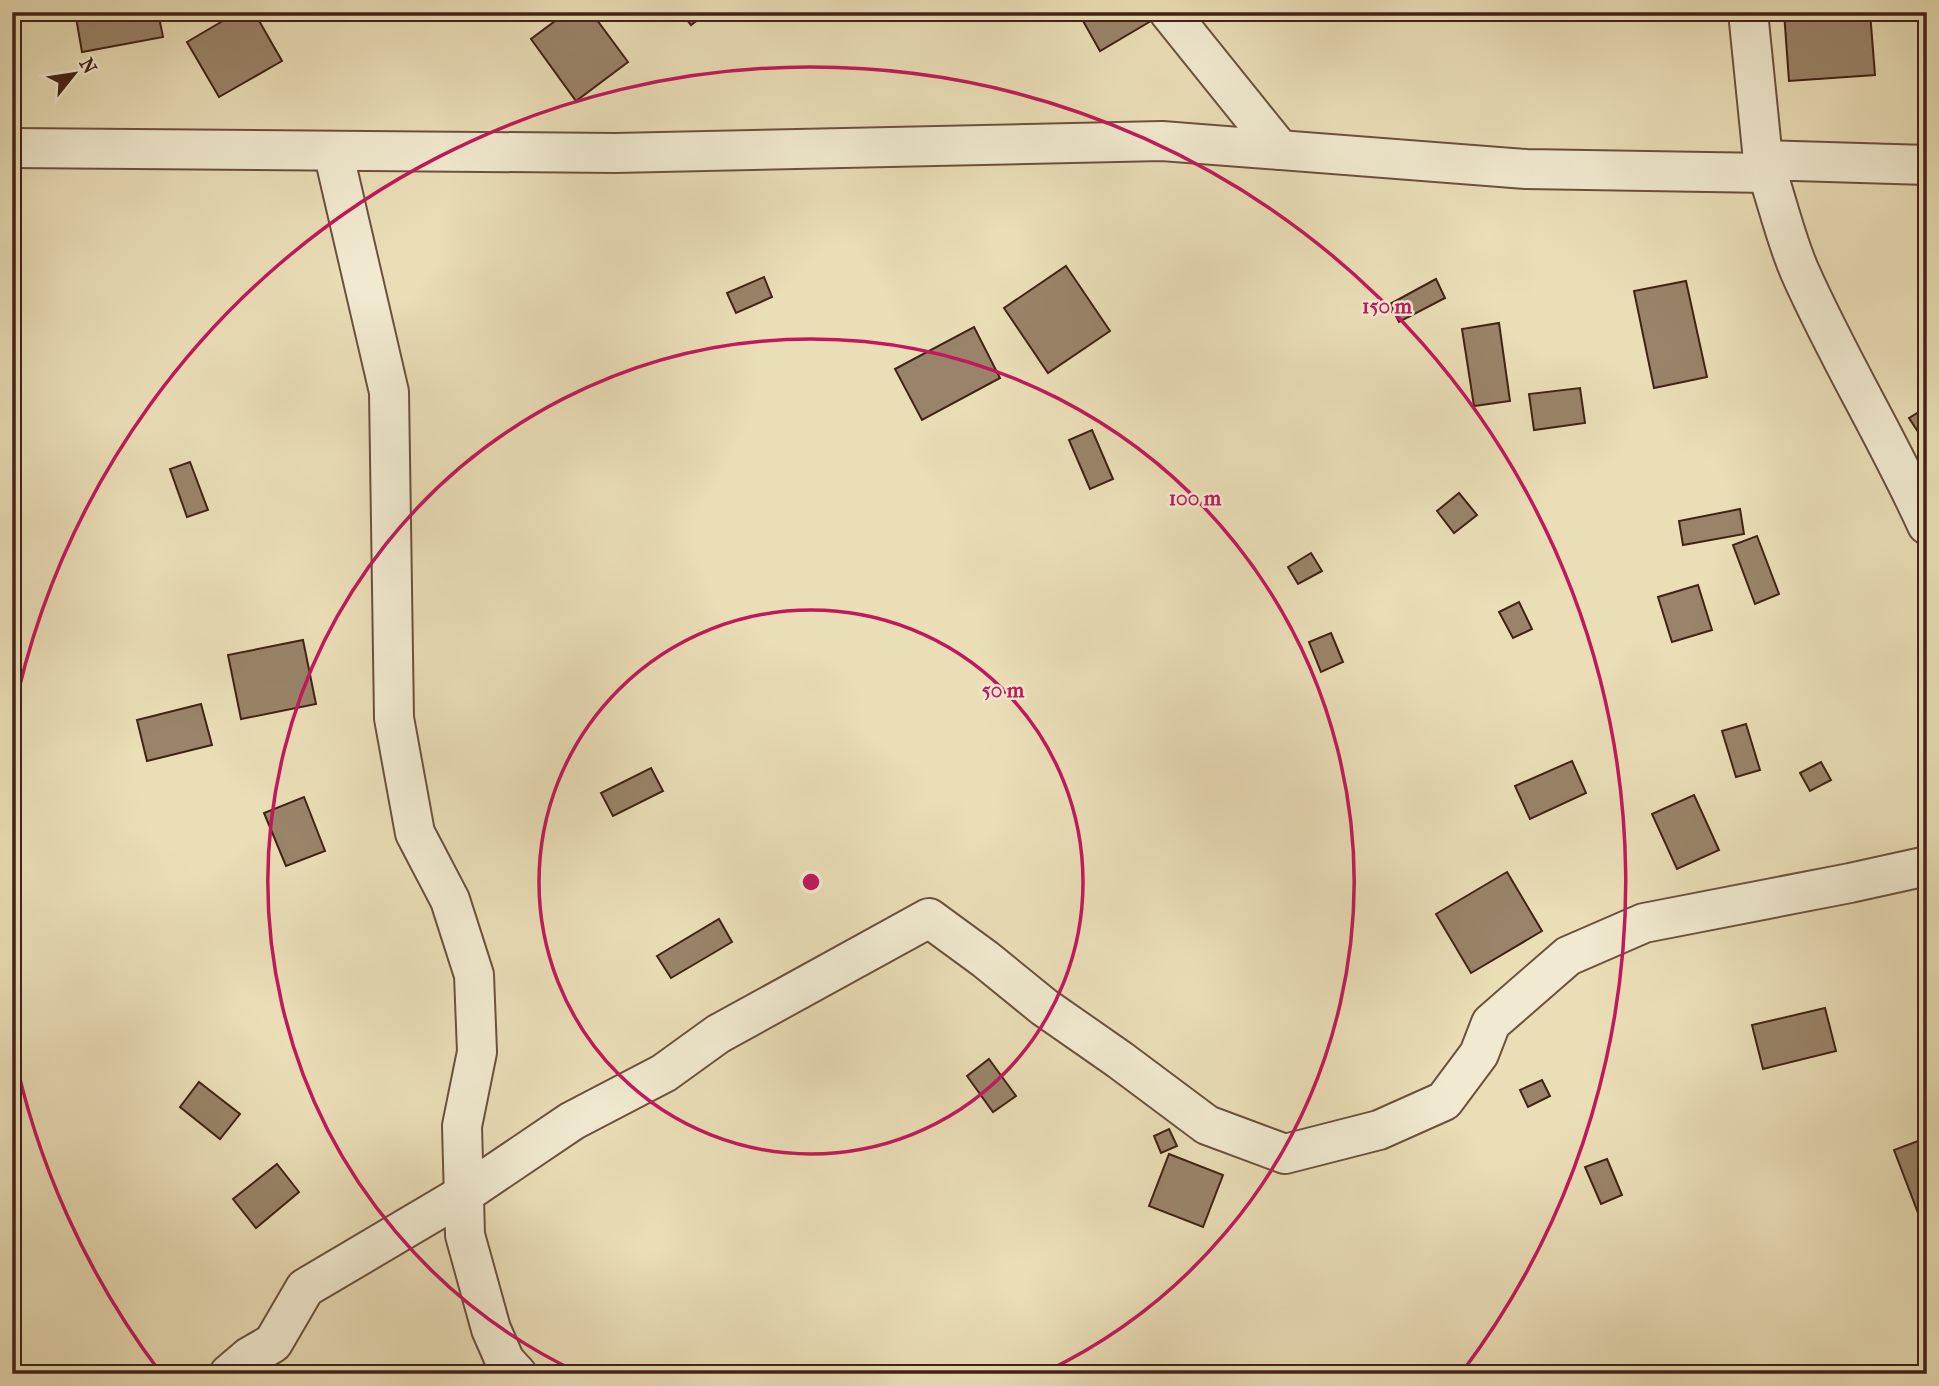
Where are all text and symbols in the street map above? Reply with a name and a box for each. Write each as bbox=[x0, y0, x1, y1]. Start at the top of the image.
north arrow bbox=[38, 38, 108, 108]
text: N bbox=[75, 54, 101, 78]
text: 150 m bbox=[1362, 294, 1413, 318]
text: 100 m bbox=[1169, 486, 1222, 510]
text: 50 m bbox=[982, 678, 1025, 702]
centre of rings bbox=[799, 870, 823, 894]

